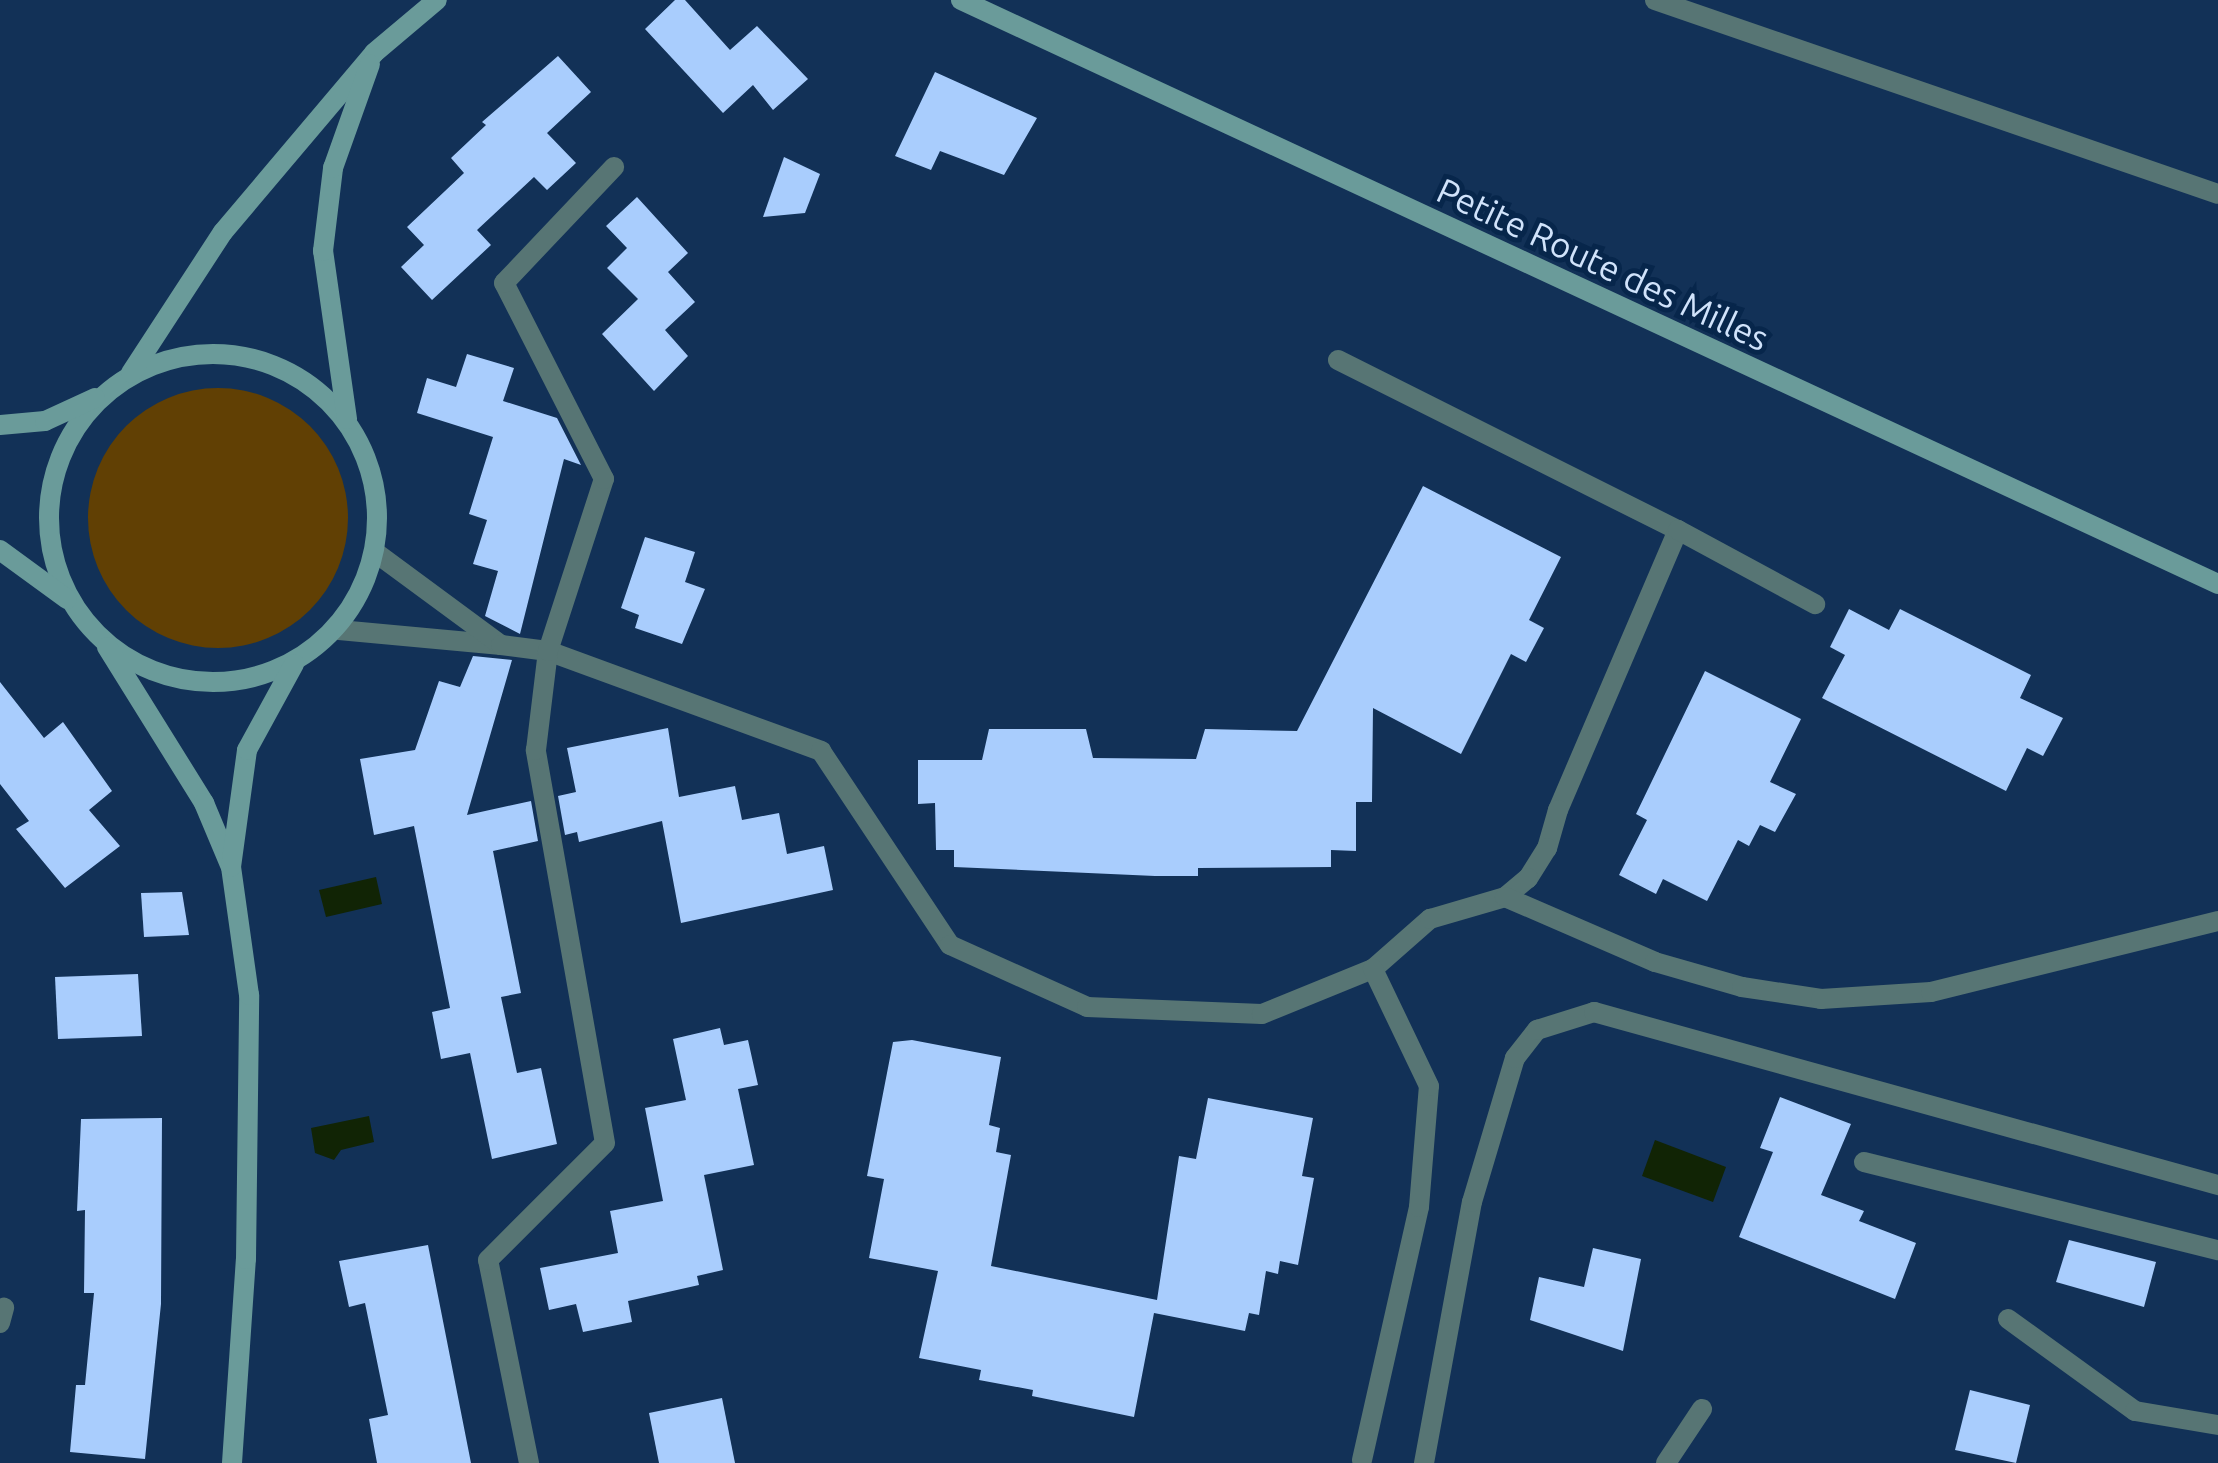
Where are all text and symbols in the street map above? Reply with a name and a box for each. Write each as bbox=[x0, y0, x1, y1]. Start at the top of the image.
street label: Petite Route des Milles bbox=[1431, 169, 1775, 359]

